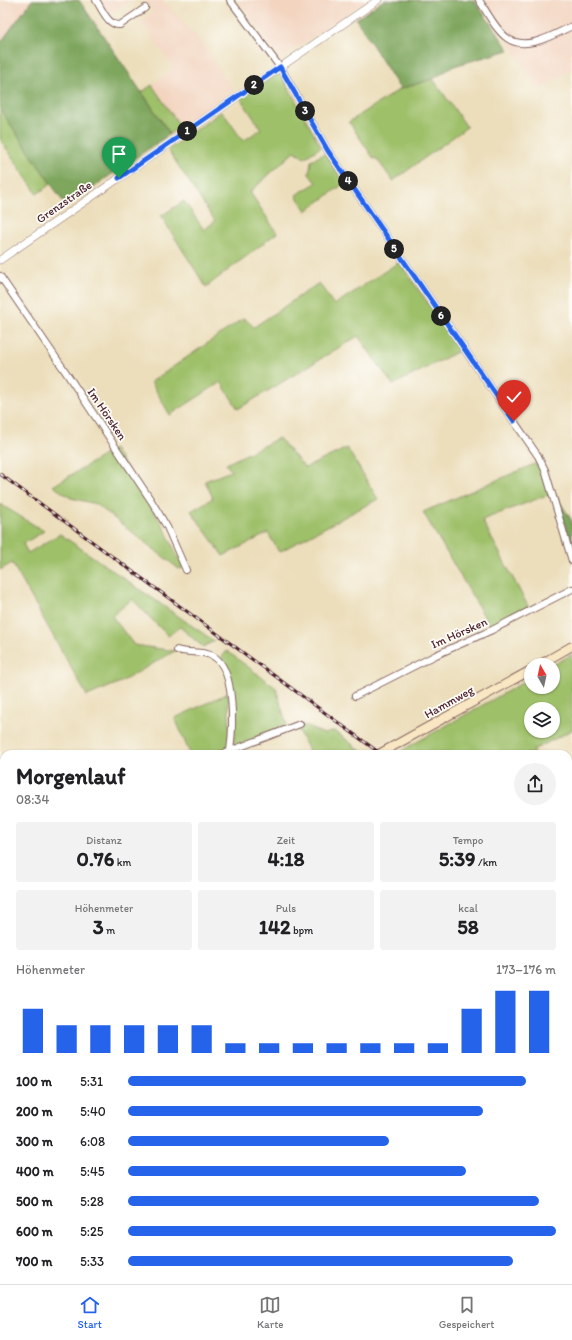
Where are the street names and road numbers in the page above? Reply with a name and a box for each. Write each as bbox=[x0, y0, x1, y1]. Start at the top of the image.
street label: Grenzstraße bbox=[34, 178, 95, 226]
street label: Im Hörsken bbox=[84, 385, 130, 443]
street label: Im Hörsken bbox=[429, 614, 490, 652]
street label: Hammweg bbox=[422, 682, 477, 721]

